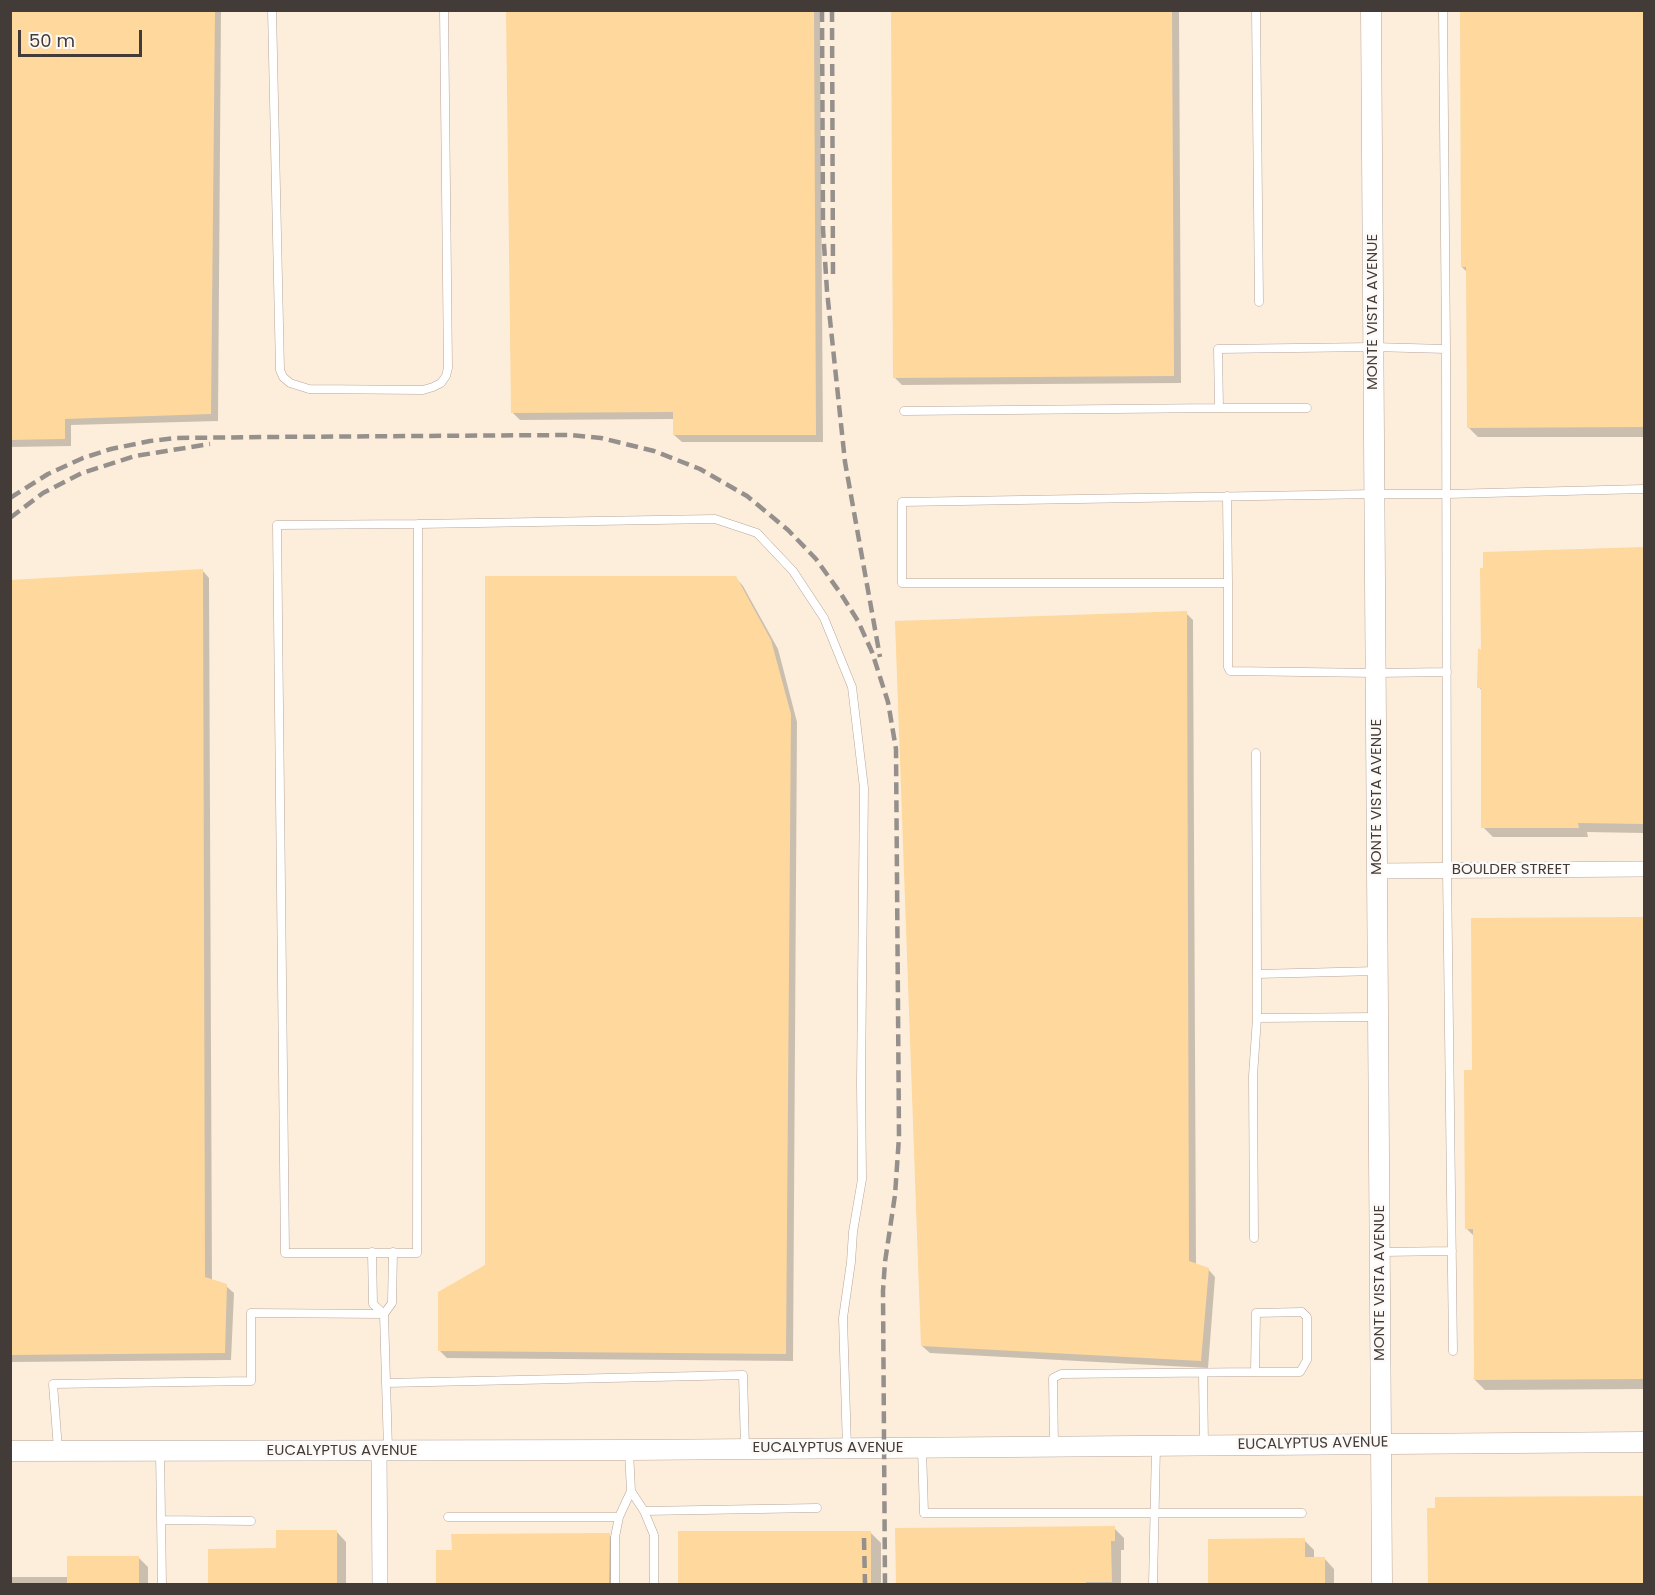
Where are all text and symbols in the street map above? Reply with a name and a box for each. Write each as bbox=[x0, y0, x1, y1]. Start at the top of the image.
scale bar bbox=[21, 18, 146, 56]
text: 50 m bbox=[29, 28, 75, 53]
street label: MONTE VISTA AVENUE bbox=[1364, 234, 1382, 390]
street label: MONTE VISTA AVENUE bbox=[1368, 719, 1386, 875]
street label: BOULDER STREET bbox=[1452, 861, 1570, 879]
street label: MONTE VISTA AVENUE bbox=[1371, 1205, 1389, 1361]
street label: EUCALYPTUS AVENUE bbox=[1237, 1434, 1389, 1454]
street label: EUCALYPTUS AVENUE bbox=[753, 1439, 903, 1457]
street label: EUCALYPTUS AVENUE bbox=[267, 1442, 417, 1460]

